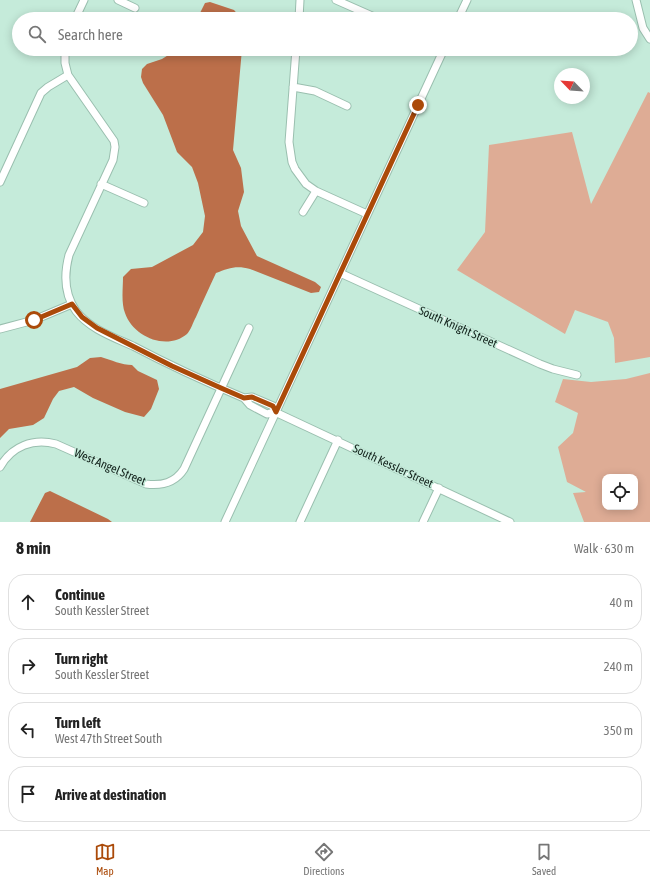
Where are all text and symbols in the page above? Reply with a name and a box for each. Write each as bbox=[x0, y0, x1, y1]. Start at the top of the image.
search box bbox=[12, 12, 638, 56]
icon: search bbox=[26, 23, 48, 45]
text: Search here bbox=[58, 26, 123, 43]
north arrow bbox=[554, 68, 590, 104]
route end bbox=[409, 96, 427, 114]
street label: South Knight Street bbox=[417, 303, 500, 351]
route start bbox=[25, 311, 43, 329]
street label: South Kessler Street bbox=[351, 441, 436, 491]
street label: West Angel Street bbox=[72, 446, 148, 489]
map controls bbox=[602, 474, 638, 510]
button: locate bbox=[602, 474, 638, 510]
text: 8 min bbox=[16, 538, 51, 558]
text: Walk · 630 m bbox=[574, 541, 634, 556]
text: Continue bbox=[55, 586, 105, 603]
icon: ahead bbox=[17, 591, 39, 613]
text: 40 m bbox=[610, 595, 633, 610]
text: South Kessler Street bbox=[55, 603, 149, 618]
text: Turn right bbox=[55, 650, 108, 667]
icon: right bbox=[17, 655, 39, 677]
text: 240 m bbox=[604, 659, 633, 674]
text: South Kessler Street bbox=[55, 667, 149, 682]
text: Turn left bbox=[55, 714, 101, 731]
icon: left bbox=[17, 719, 39, 741]
text: 350 m bbox=[604, 723, 633, 738]
text: West 47th Street South bbox=[55, 731, 162, 746]
icon: arrive bbox=[17, 783, 39, 805]
text: Arrive at destination bbox=[55, 786, 166, 803]
tab: Map bbox=[94, 841, 116, 877]
tab: Directions bbox=[303, 841, 344, 877]
tab: Saved bbox=[532, 841, 556, 877]

